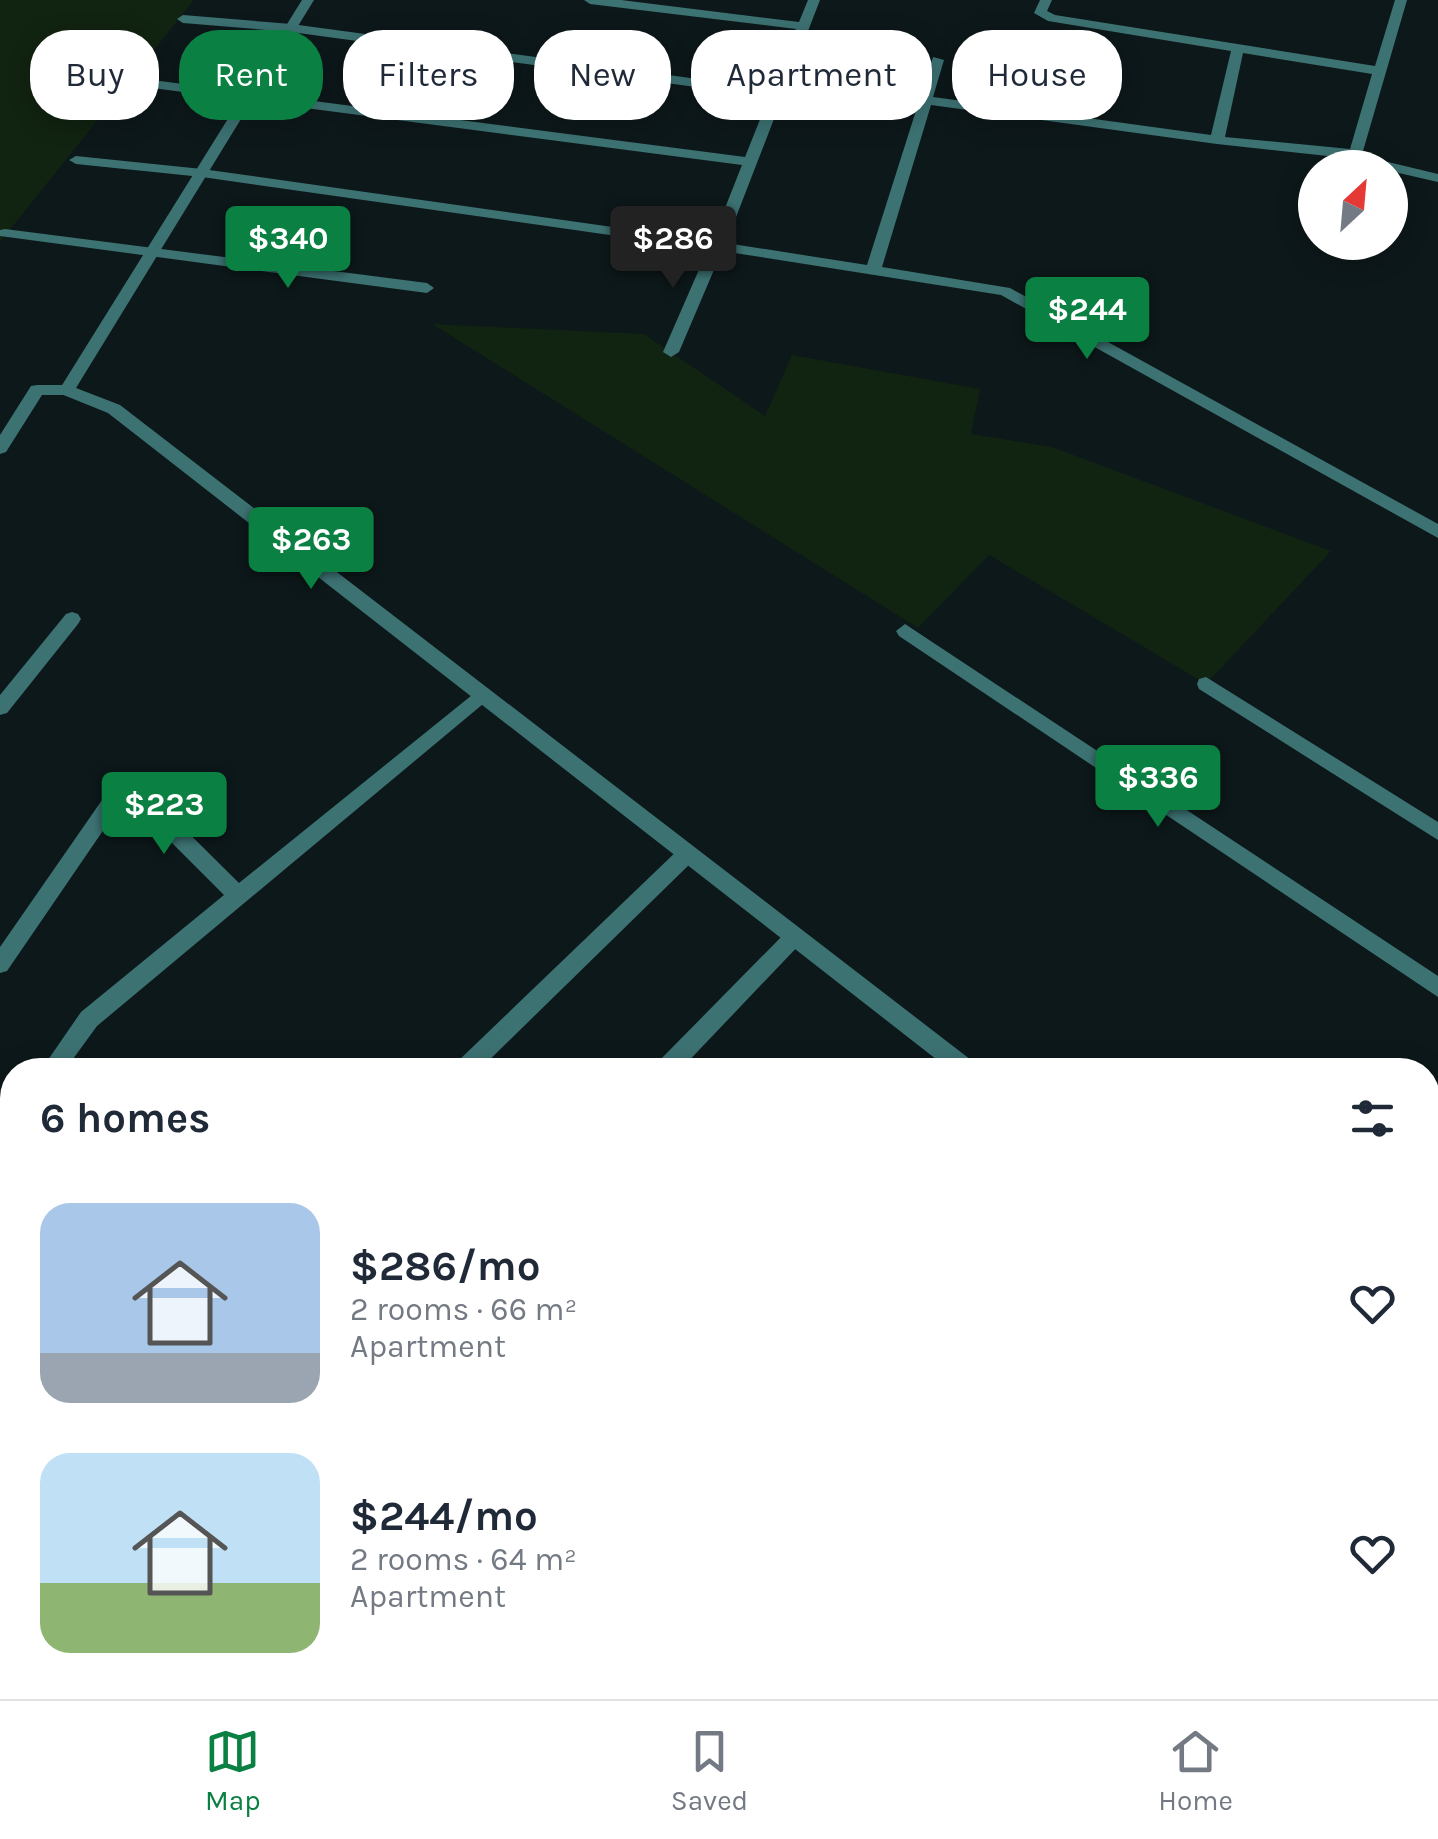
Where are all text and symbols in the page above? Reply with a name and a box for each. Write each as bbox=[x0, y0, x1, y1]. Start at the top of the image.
chip: Buy bbox=[30, 30, 159, 120]
chip: Rent bbox=[179, 30, 323, 120]
chip: Filters bbox=[343, 30, 514, 120]
chip: New bbox=[534, 30, 671, 120]
chip: Apartment bbox=[691, 30, 932, 120]
chip: House bbox=[952, 30, 1122, 120]
north arrow bbox=[1298, 150, 1408, 260]
map controls bbox=[1298, 150, 1408, 260]
pin: $340 bbox=[229, 206, 347, 291]
pin: $286 bbox=[614, 206, 732, 291]
text: $340 bbox=[247, 220, 329, 257]
text: $286 bbox=[632, 220, 714, 257]
pin: $244 bbox=[1028, 277, 1146, 362]
text: $244 bbox=[1047, 291, 1127, 328]
pin: $263 bbox=[252, 507, 370, 592]
text: $263 bbox=[271, 521, 351, 558]
pin: $336 bbox=[1099, 745, 1217, 830]
text: $336 bbox=[1117, 759, 1199, 796]
pin: $223 bbox=[105, 772, 223, 857]
text: $223 bbox=[124, 786, 204, 823]
icon: filters bbox=[1345, 1091, 1400, 1146]
text: 6 homes bbox=[40, 1093, 210, 1143]
text: $286/mo bbox=[350, 1241, 540, 1291]
icon: home bbox=[120, 1243, 240, 1363]
icon: heart bbox=[1345, 1276, 1400, 1331]
text: 2 rooms · 66 m² bbox=[350, 1291, 577, 1328]
text: Apartment bbox=[350, 1328, 506, 1365]
text: $244/mo bbox=[350, 1491, 538, 1541]
icon: home bbox=[120, 1493, 240, 1613]
icon: heart bbox=[1345, 1526, 1400, 1581]
text: 2 rooms · 64 m² bbox=[350, 1541, 577, 1578]
text: Apartment bbox=[350, 1578, 506, 1615]
tab: Map bbox=[205, 1724, 261, 1817]
tab: Saved bbox=[671, 1724, 748, 1817]
tab: Home bbox=[1158, 1724, 1233, 1817]

